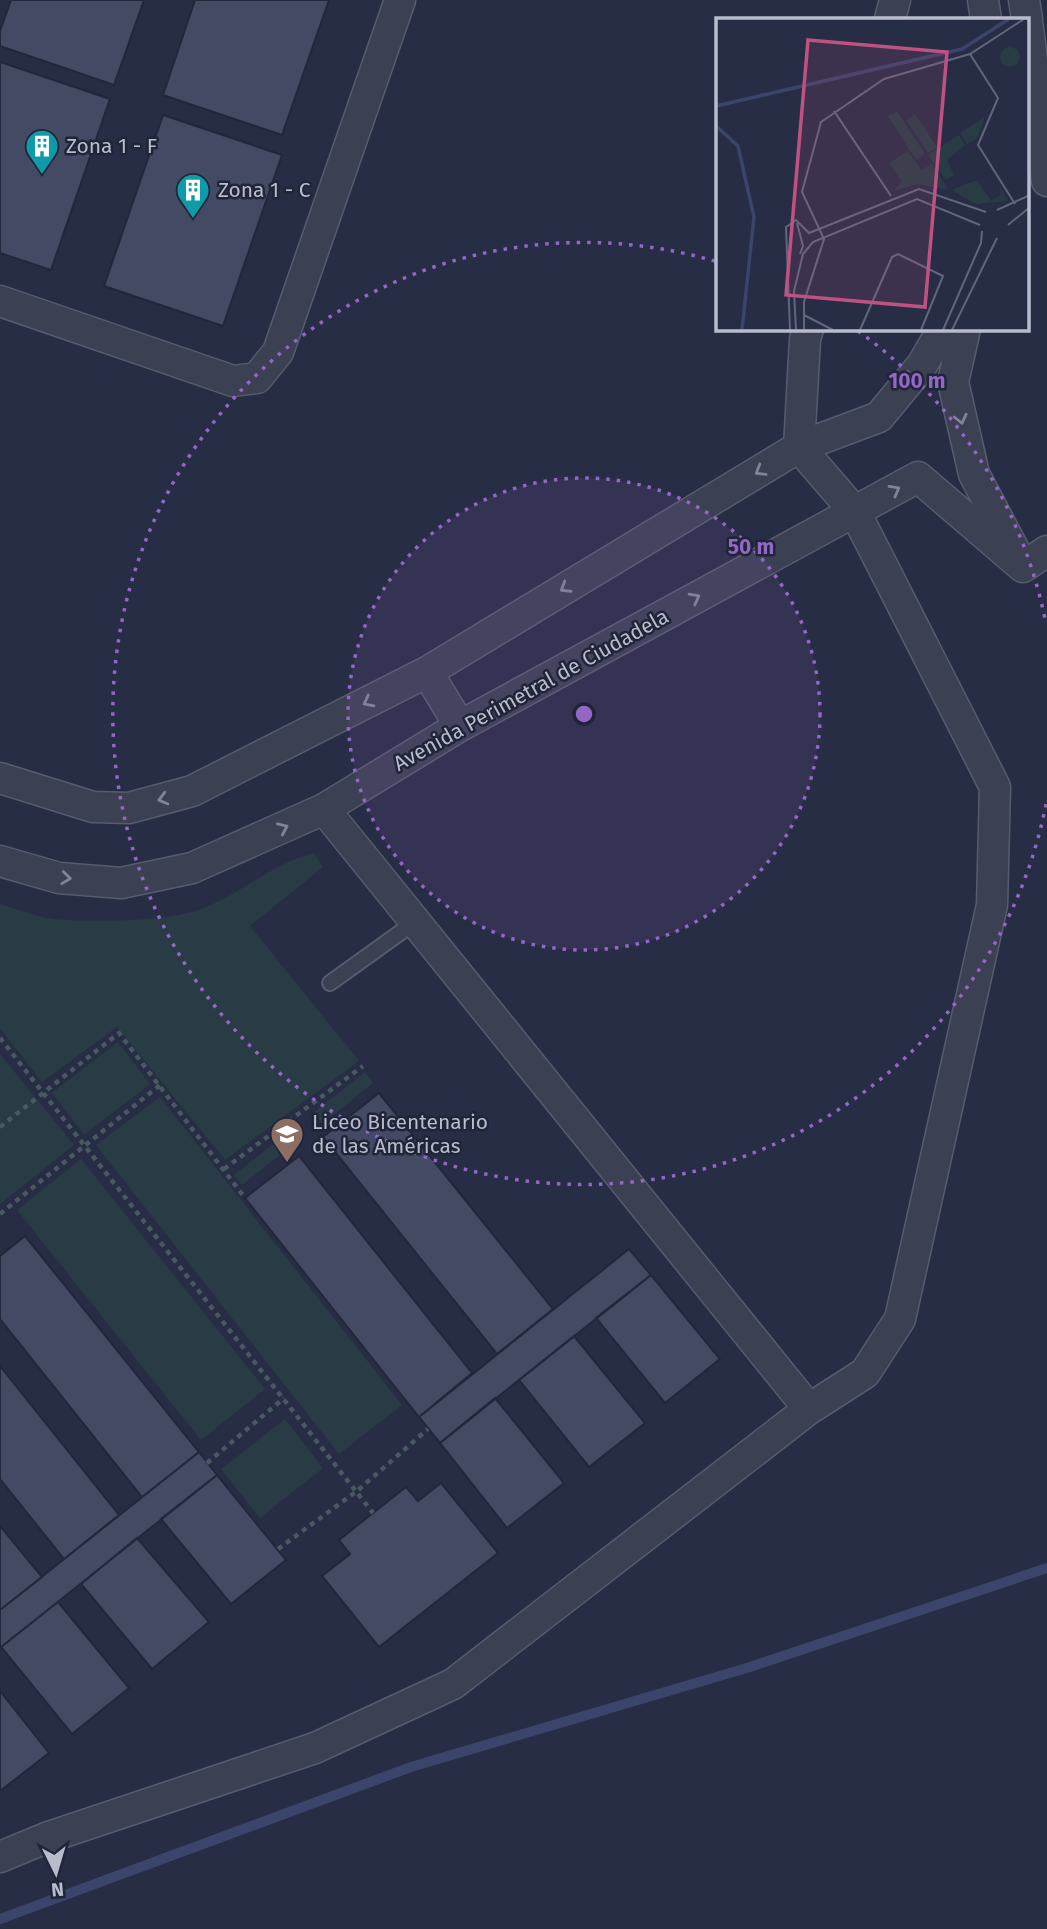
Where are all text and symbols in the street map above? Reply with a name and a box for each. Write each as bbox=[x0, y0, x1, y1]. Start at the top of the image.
inset map bbox=[716, 18, 1030, 331]
building icon: Zona 1 - F bbox=[23, 127, 61, 176]
place label: Zona 1 - F bbox=[66, 133, 157, 159]
building icon: Zona 1 - C bbox=[174, 171, 212, 220]
place label: Zona 1 - C bbox=[218, 177, 311, 203]
text: 100 m bbox=[888, 368, 946, 394]
one-way arrow bbox=[953, 413, 967, 425]
one-way arrow bbox=[755, 462, 768, 475]
one-way arrow bbox=[888, 485, 901, 498]
text: 50 m bbox=[728, 534, 774, 560]
one-way arrow bbox=[560, 580, 573, 593]
one-way arrow bbox=[688, 593, 701, 607]
street label: Avenida Perimetral de Ciudadela bbox=[389, 603, 673, 777]
one-way arrow bbox=[363, 693, 375, 707]
centre of rings bbox=[572, 702, 596, 726]
one-way arrow bbox=[157, 791, 169, 805]
one-way arrow bbox=[275, 822, 288, 836]
one-way arrow bbox=[60, 871, 72, 886]
place label: Liceo Bicentenario de las Américas bbox=[312, 1109, 488, 1159]
school or university icon: Liceo Bicentenario de las Américas bbox=[268, 1115, 306, 1164]
north arrow bbox=[21, 1838, 91, 1908]
text: N bbox=[50, 1877, 65, 1901]

